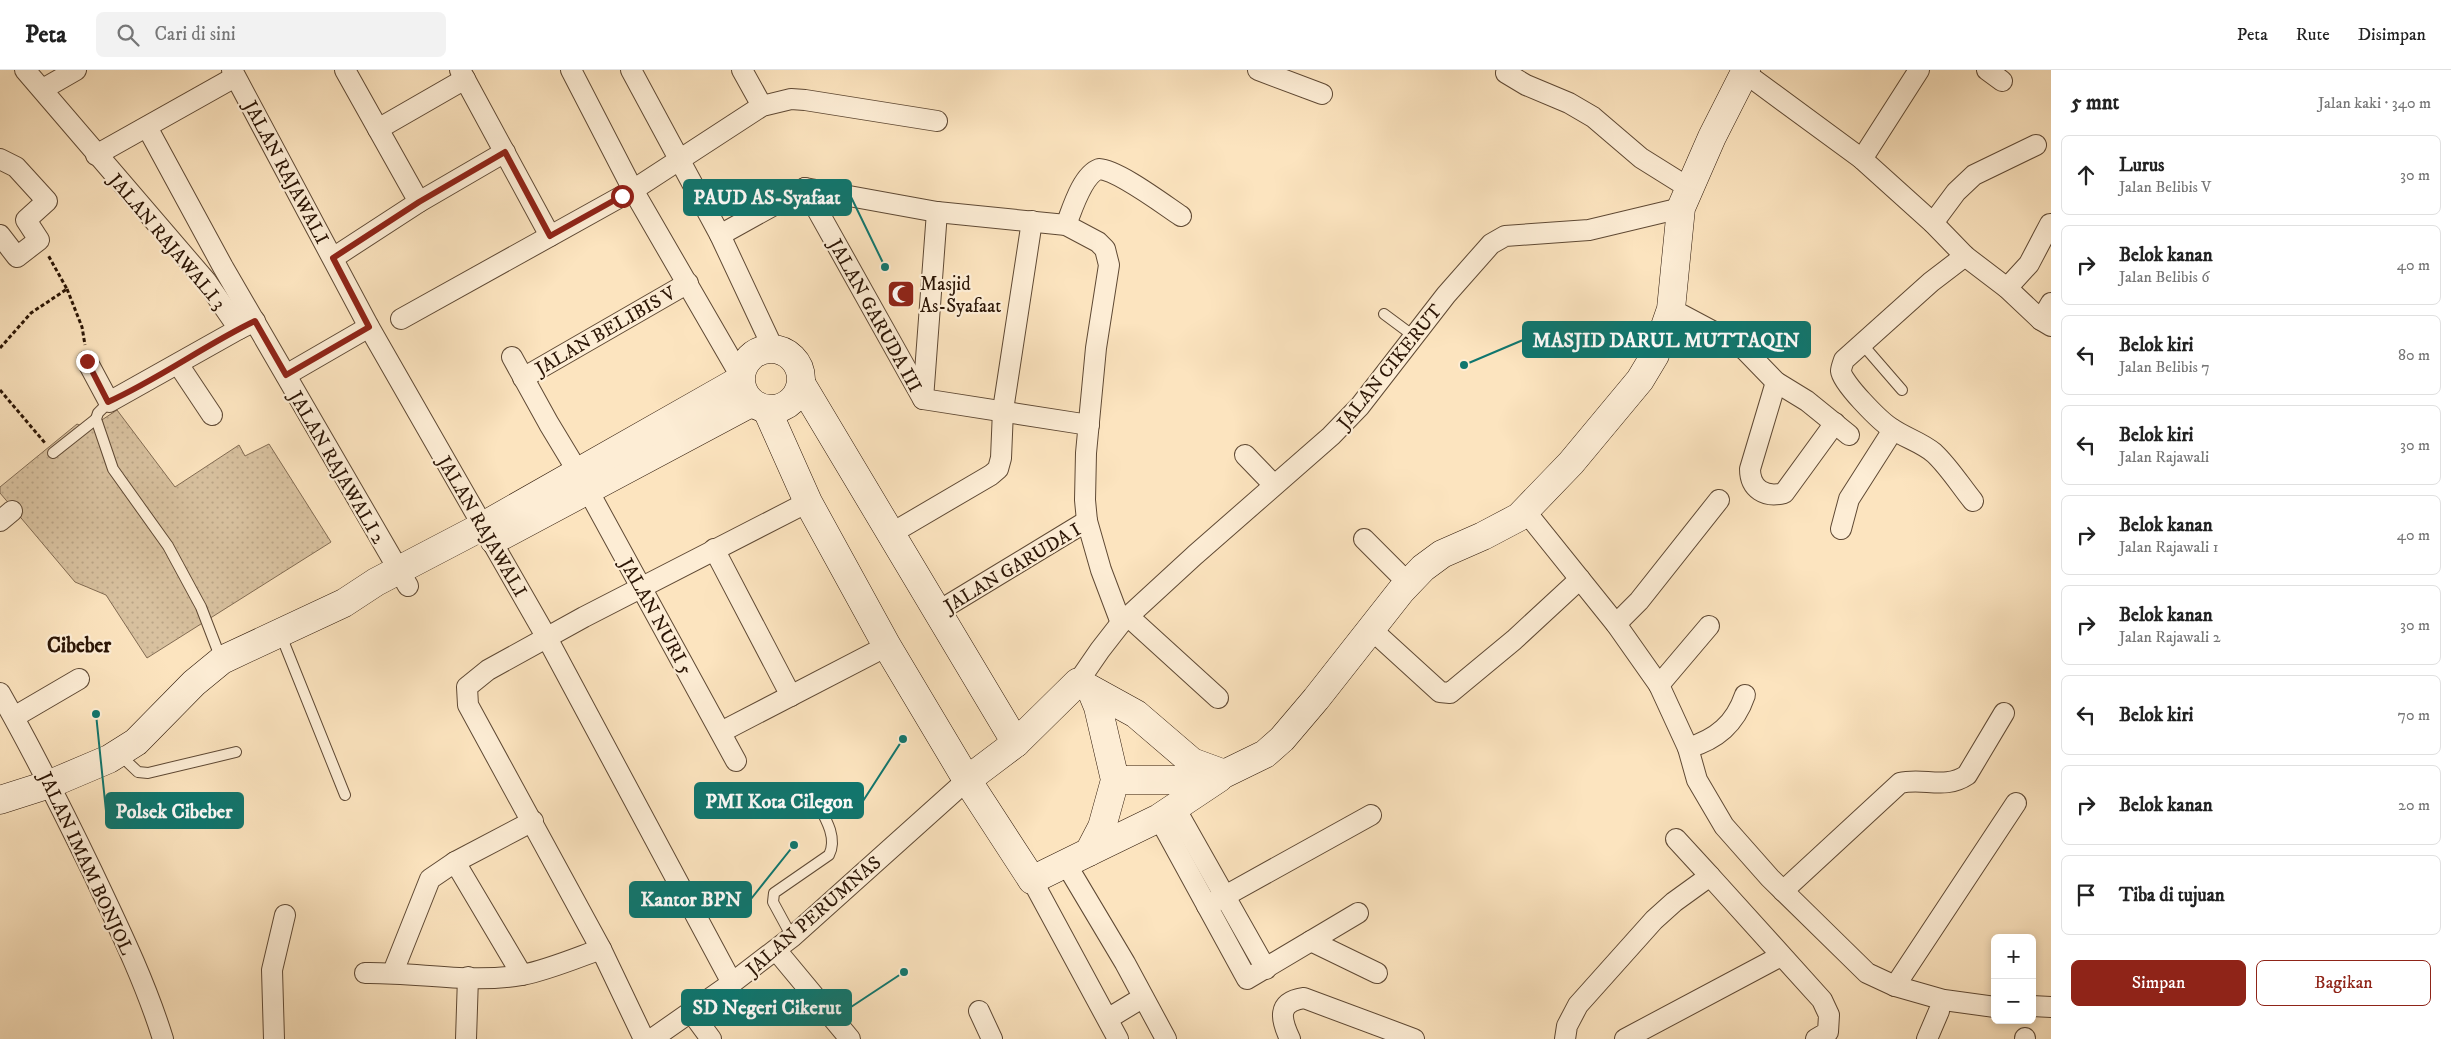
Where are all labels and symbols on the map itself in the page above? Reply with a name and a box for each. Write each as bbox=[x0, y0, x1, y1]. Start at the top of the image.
street label: JALAN RAJAWALI bbox=[237, 95, 333, 248]
street label: JALAN RAJAWALI 3 bbox=[102, 168, 230, 315]
callout: PAUD AS-Syafaat bbox=[684, 180, 851, 215]
route start bbox=[611, 185, 634, 208]
text: PAUD AS-Syafaat bbox=[693, 186, 841, 211]
street label: JALAN GARUDA III bbox=[822, 234, 926, 396]
place label: Masjid As-Syafaat bbox=[920, 273, 1001, 318]
mosque icon: Masjid As-Syafaat bbox=[886, 279, 916, 309]
street label: JALAN BELIBIS V bbox=[530, 281, 681, 382]
street label: JALAN CIKERUT bbox=[1332, 299, 1448, 436]
callout: MASJID DARUL MUTTAQIN bbox=[1523, 322, 1810, 357]
text: MASJID DARUL MUTTAQIN bbox=[1532, 329, 1800, 354]
route end bbox=[76, 350, 99, 373]
street label: JALAN RAJAWALI 2 bbox=[283, 386, 390, 549]
street label: JALAN RAJAWALI bbox=[431, 450, 531, 601]
street label: JALAN GARUDA I bbox=[938, 518, 1085, 619]
street label: JALAN NURI 5 bbox=[613, 553, 697, 679]
district label: Cibeber bbox=[47, 633, 112, 659]
street label: JALAN IMAM BONJOL bbox=[32, 767, 138, 959]
callout: PMI Kota Cilegon bbox=[695, 783, 863, 818]
text: PMI Kota Cilegon bbox=[705, 790, 853, 815]
callout: Polsek Cibeber bbox=[106, 793, 243, 828]
text: Polsek Cibeber bbox=[115, 800, 233, 825]
street label: JALAN PERUMNAS bbox=[740, 851, 886, 982]
callout: Kantor BPN bbox=[630, 882, 751, 917]
text: Kantor BPN bbox=[640, 888, 742, 913]
callout: SD Negeri Cikerut bbox=[682, 990, 851, 1025]
text: SD Negeri Cikerut bbox=[693, 996, 842, 1021]

